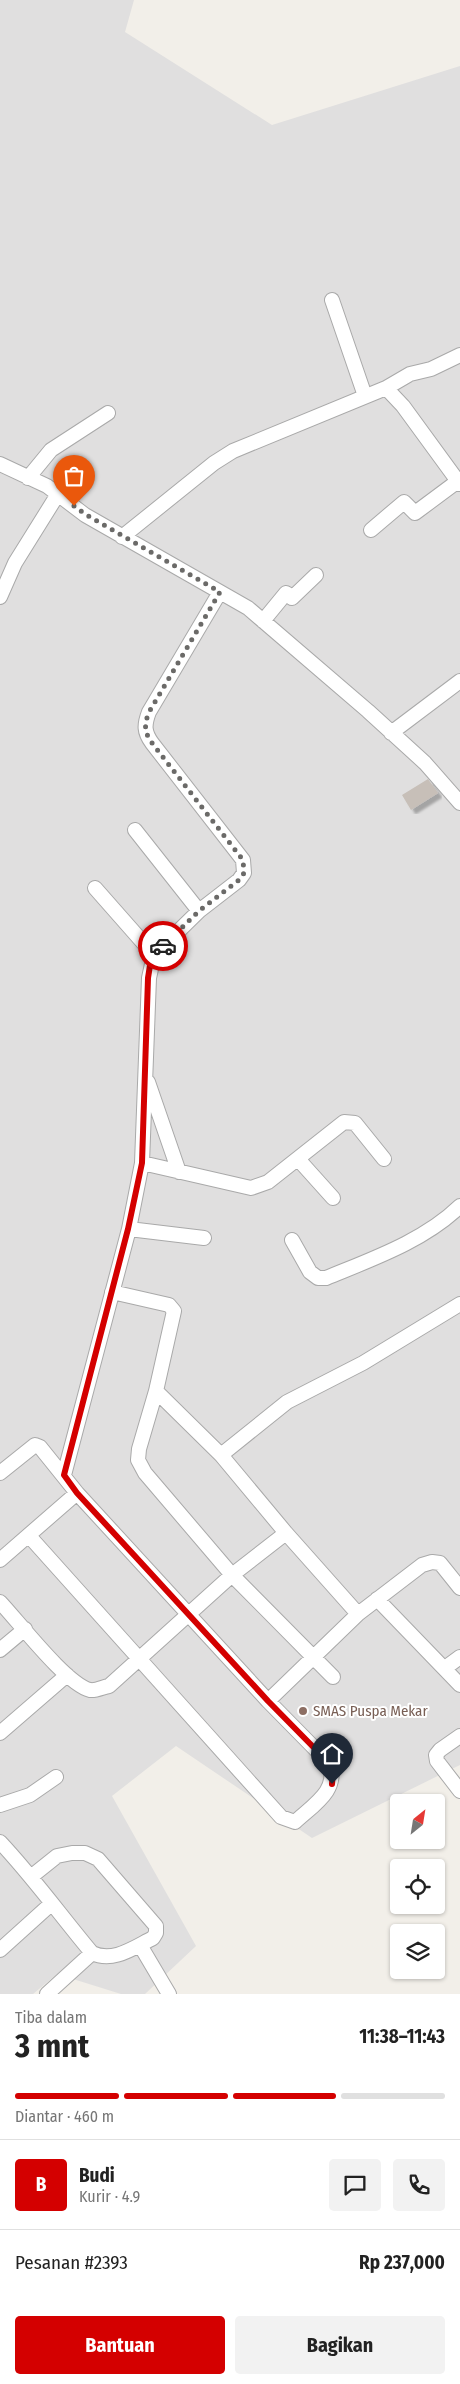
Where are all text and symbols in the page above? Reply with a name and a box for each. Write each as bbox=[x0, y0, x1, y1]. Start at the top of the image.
pin bbox=[53, 455, 95, 506]
icon: bag bbox=[60, 462, 88, 490]
courier bbox=[138, 921, 188, 971]
icon: car bbox=[149, 932, 177, 960]
place label: SMAS Puspa Mekar bbox=[313, 1702, 428, 1720]
marker: SMAS Puspa Mekar bbox=[297, 1705, 309, 1717]
pin bbox=[311, 1733, 353, 1784]
icon: home bbox=[318, 1740, 346, 1768]
north arrow bbox=[390, 1794, 445, 1849]
map controls bbox=[390, 1794, 445, 1979]
button: locate bbox=[390, 1859, 445, 1914]
button: layers bbox=[390, 1924, 445, 1979]
text: Tiba dalam bbox=[15, 2008, 87, 2027]
text: 11:38–11:43 bbox=[359, 2025, 445, 2048]
text: 3 mnt bbox=[15, 2027, 89, 2065]
text: Diantar · 460 m bbox=[15, 2107, 114, 2126]
button: chat bbox=[329, 2159, 381, 2211]
button: phone bbox=[393, 2159, 445, 2211]
text: Budi bbox=[79, 2164, 115, 2187]
text: B bbox=[36, 2173, 46, 2196]
text: Kurir · 4.9 bbox=[79, 2187, 140, 2206]
text: Pesanan #2393 bbox=[15, 2251, 128, 2274]
text: Rp 237,000 bbox=[359, 2251, 445, 2274]
button: Bantuan bbox=[15, 2316, 225, 2374]
button: Bagikan bbox=[235, 2316, 445, 2374]

